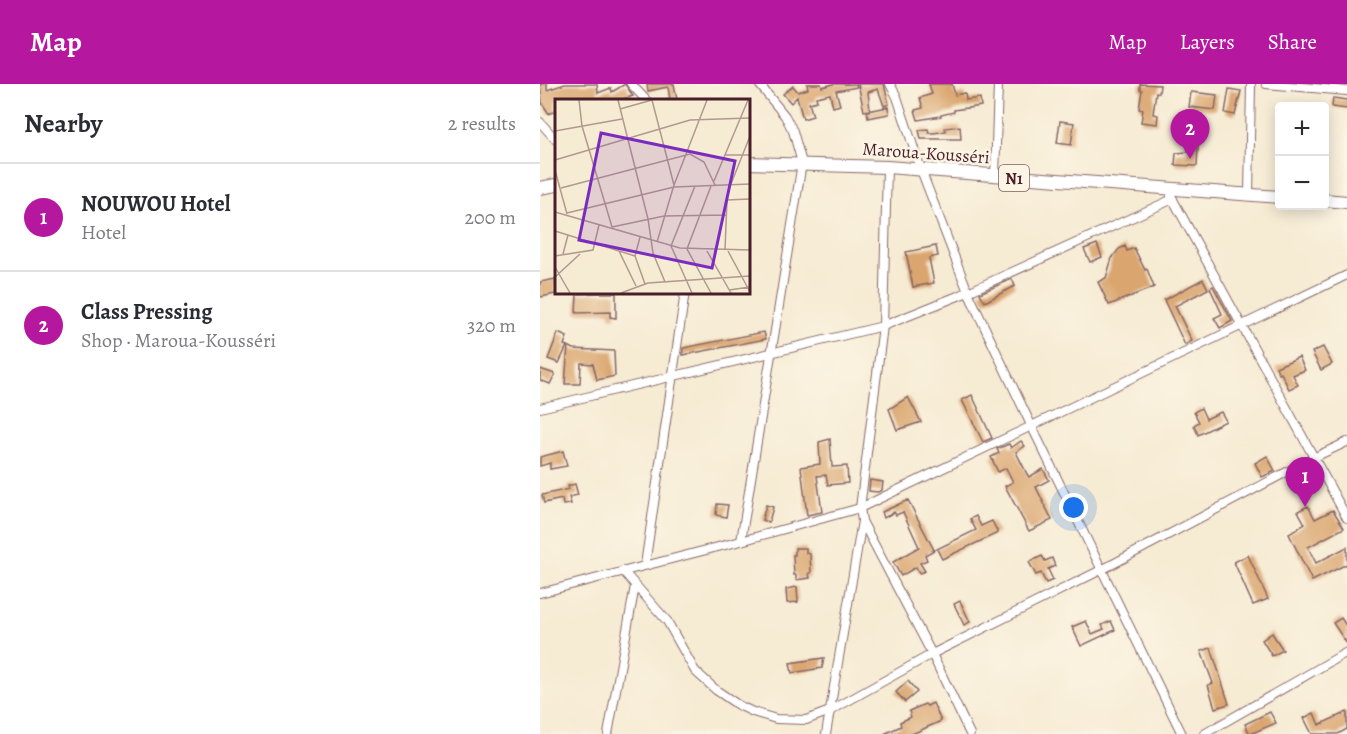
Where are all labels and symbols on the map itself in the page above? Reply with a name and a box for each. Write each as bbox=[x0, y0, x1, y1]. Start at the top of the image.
inset map bbox=[555, 99, 750, 294]
pin: 2 bbox=[1170, 110, 1210, 159]
street label: Maroua-Kousséri bbox=[862, 137, 990, 169]
road number: N1 bbox=[999, 165, 1029, 191]
pin: 1 bbox=[1286, 458, 1324, 507]
your location bbox=[1059, 493, 1088, 522]

